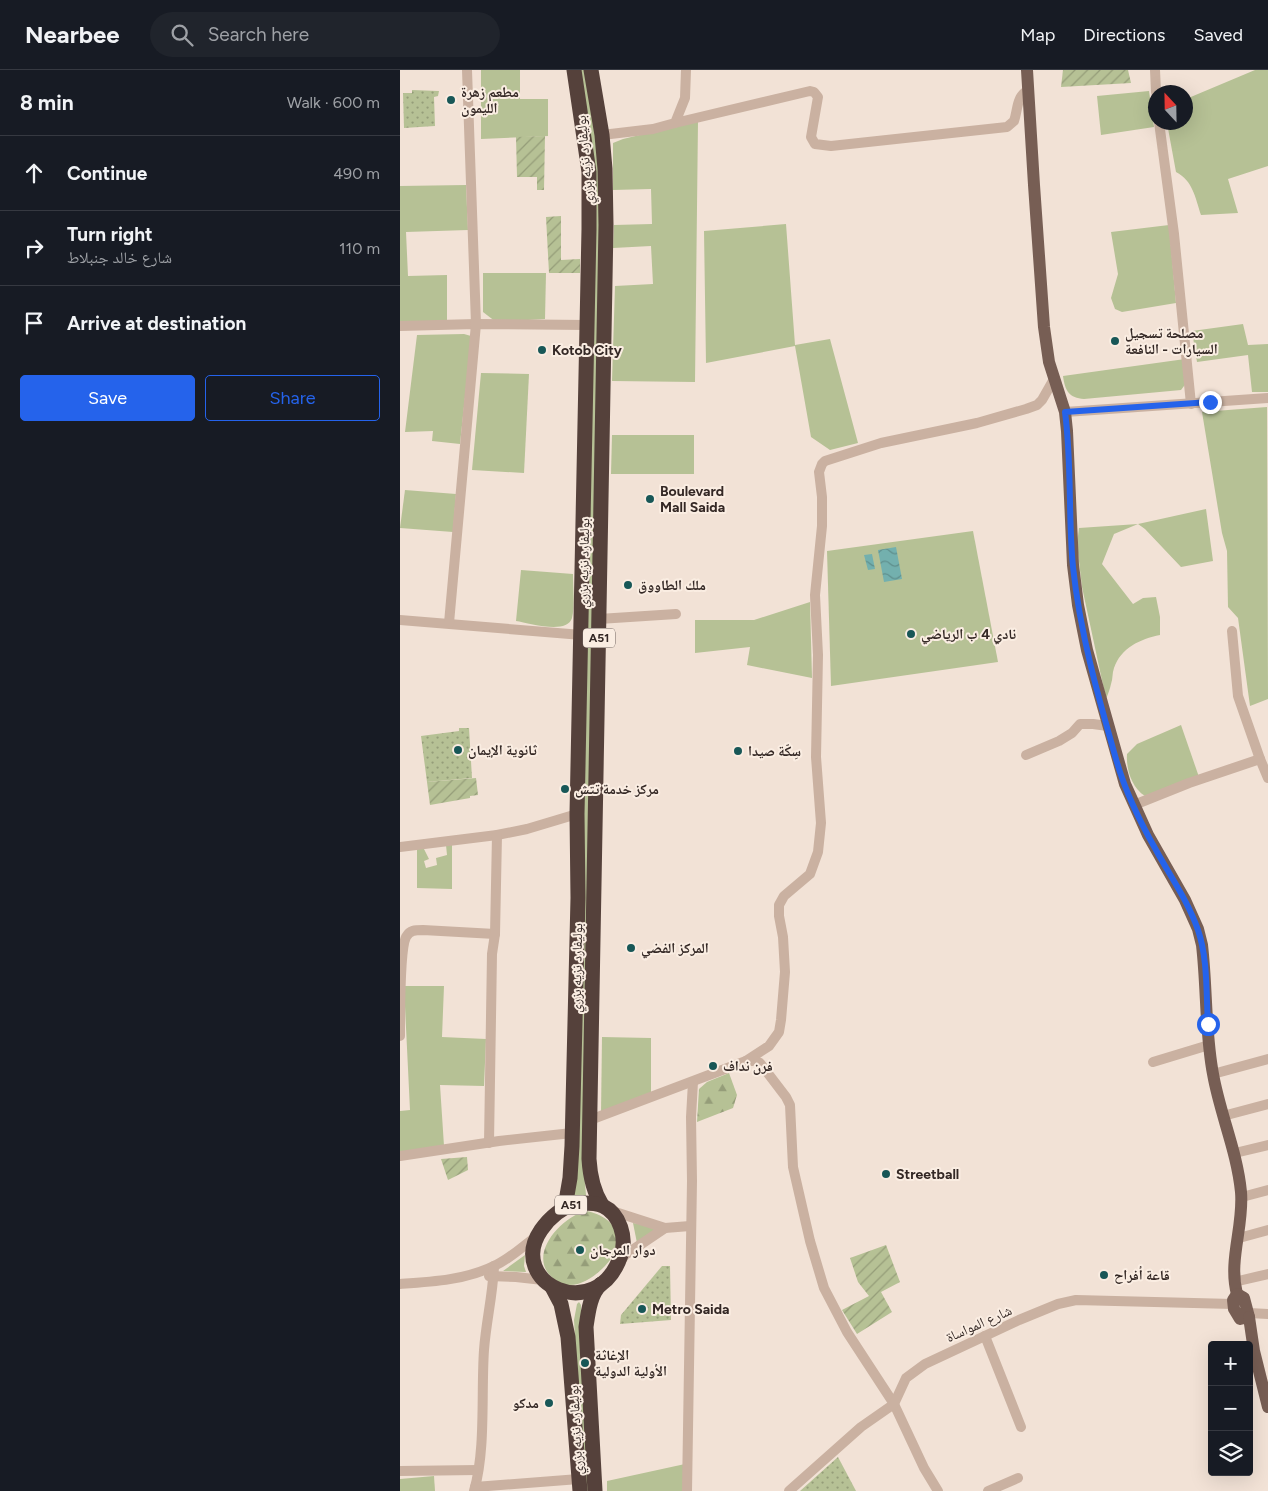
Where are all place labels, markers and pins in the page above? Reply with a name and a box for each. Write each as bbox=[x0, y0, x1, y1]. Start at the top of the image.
place label: مطعم زهرة الليمون bbox=[461, 84, 519, 117]
marker: مطعم زهرة الليمون bbox=[445, 94, 457, 106]
place label: مصلحة تسجيل السيارات - النافعة bbox=[1125, 325, 1218, 358]
marker: مصلحة تسجيل السيارات - النافعة bbox=[1109, 335, 1121, 347]
place label: Kotob City bbox=[552, 342, 623, 359]
marker: Kotob City bbox=[536, 344, 548, 356]
place label: Boulevard Mall Saida bbox=[660, 483, 725, 516]
marker: Boulevard Mall Saida bbox=[644, 493, 656, 505]
place label: ملك الطاووق bbox=[638, 577, 706, 594]
marker: ملك الطاووق bbox=[622, 579, 634, 591]
place label: نادي 4 ب الرياضي bbox=[921, 626, 1016, 645]
marker: نادي 4 ب الرياضي bbox=[905, 628, 917, 640]
place label: ثانوية الإيمان bbox=[468, 742, 537, 759]
place label: سِكّة صيدا bbox=[748, 743, 801, 760]
marker: ثانوية الإيمان bbox=[452, 744, 464, 756]
marker: سِكّة صيدا bbox=[732, 745, 744, 757]
place label: مركز خدمة تتش bbox=[575, 781, 659, 798]
marker: مركز خدمة تتش bbox=[559, 783, 571, 795]
place label: المركز الفضي bbox=[641, 940, 709, 959]
marker: المركز الفضي bbox=[625, 942, 637, 954]
place label: فرن نداف bbox=[723, 1058, 773, 1075]
marker: فرن نداف bbox=[707, 1060, 719, 1072]
place label: Streetball bbox=[896, 1166, 959, 1183]
marker: Streetball bbox=[880, 1168, 892, 1180]
place label: دوار المرجان bbox=[590, 1242, 656, 1259]
marker: دوار المرجان bbox=[574, 1244, 586, 1256]
place label: قاعة أفراح bbox=[1114, 1266, 1170, 1284]
marker: قاعة أفراح bbox=[1098, 1269, 1110, 1281]
place label: Metro Saida bbox=[652, 1301, 730, 1318]
marker: Metro Saida bbox=[636, 1303, 648, 1315]
place label: الإغاثة الأولية الدولية bbox=[595, 1347, 667, 1380]
marker: الإغاثة الأولية الدولية bbox=[579, 1357, 591, 1369]
place label: مدكو bbox=[513, 1395, 539, 1412]
marker: مدكو bbox=[543, 1397, 555, 1409]

